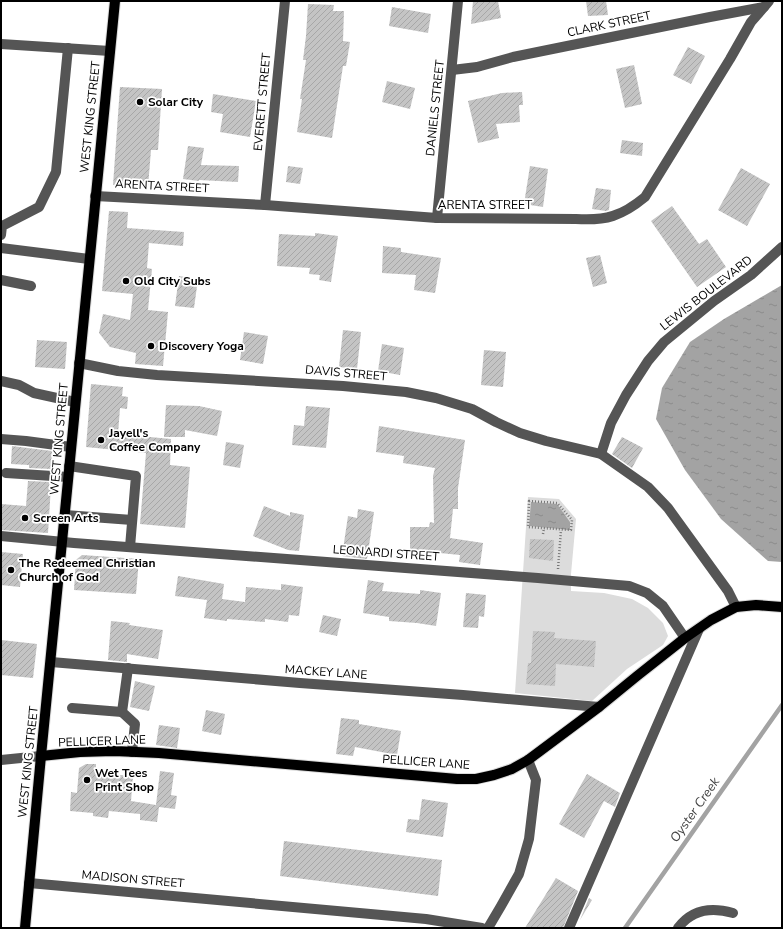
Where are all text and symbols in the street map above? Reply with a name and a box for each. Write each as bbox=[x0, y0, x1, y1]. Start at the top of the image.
street label: CLARK STREET bbox=[566, 7, 653, 41]
street label: EVERETT STREET bbox=[250, 52, 274, 152]
street label: DANIELS STREET bbox=[422, 58, 448, 157]
street label: WEST KING STREET bbox=[76, 60, 104, 174]
place label: Solar City bbox=[148, 94, 204, 110]
marker: Solar City bbox=[135, 97, 145, 107]
street label: ARENTA STREET bbox=[114, 176, 210, 196]
street label: ARENTA STREET bbox=[438, 197, 533, 213]
street label: LEWIS BOULEVARD bbox=[657, 252, 756, 334]
place label: Old City Subs bbox=[134, 273, 211, 289]
marker: Old City Subs bbox=[121, 276, 131, 286]
place label: Discovery Yoga bbox=[159, 338, 244, 354]
marker: Discovery Yoga bbox=[146, 341, 156, 351]
street label: DAVIS STREET bbox=[304, 361, 388, 385]
street label: WEST KING STREET bbox=[46, 382, 72, 496]
place label: Jayell's Coffee Company bbox=[108, 425, 201, 455]
marker: Jayell's Coffee Company bbox=[96, 435, 106, 445]
place label: Screen Arts bbox=[33, 510, 99, 526]
marker: Screen Arts bbox=[20, 513, 30, 523]
street label: LEONARDI STREET bbox=[332, 541, 441, 565]
place label: The Redeemed Christian Church of God bbox=[19, 555, 155, 585]
marker: The Redeemed Christian Church of God bbox=[6, 565, 16, 575]
street label: MACKEY LANE bbox=[284, 661, 368, 683]
street label: WEST KING STREET bbox=[14, 705, 42, 819]
street label: PELLICER LANE bbox=[58, 731, 146, 751]
street label: PELLICER LANE bbox=[382, 751, 470, 773]
place label: Wet Tees Print Shop bbox=[95, 765, 154, 795]
water label: Oyster Creek bbox=[666, 773, 724, 846]
marker: Wet Tees Print Shop bbox=[82, 775, 92, 785]
street label: MADISON STREET bbox=[81, 867, 186, 892]

